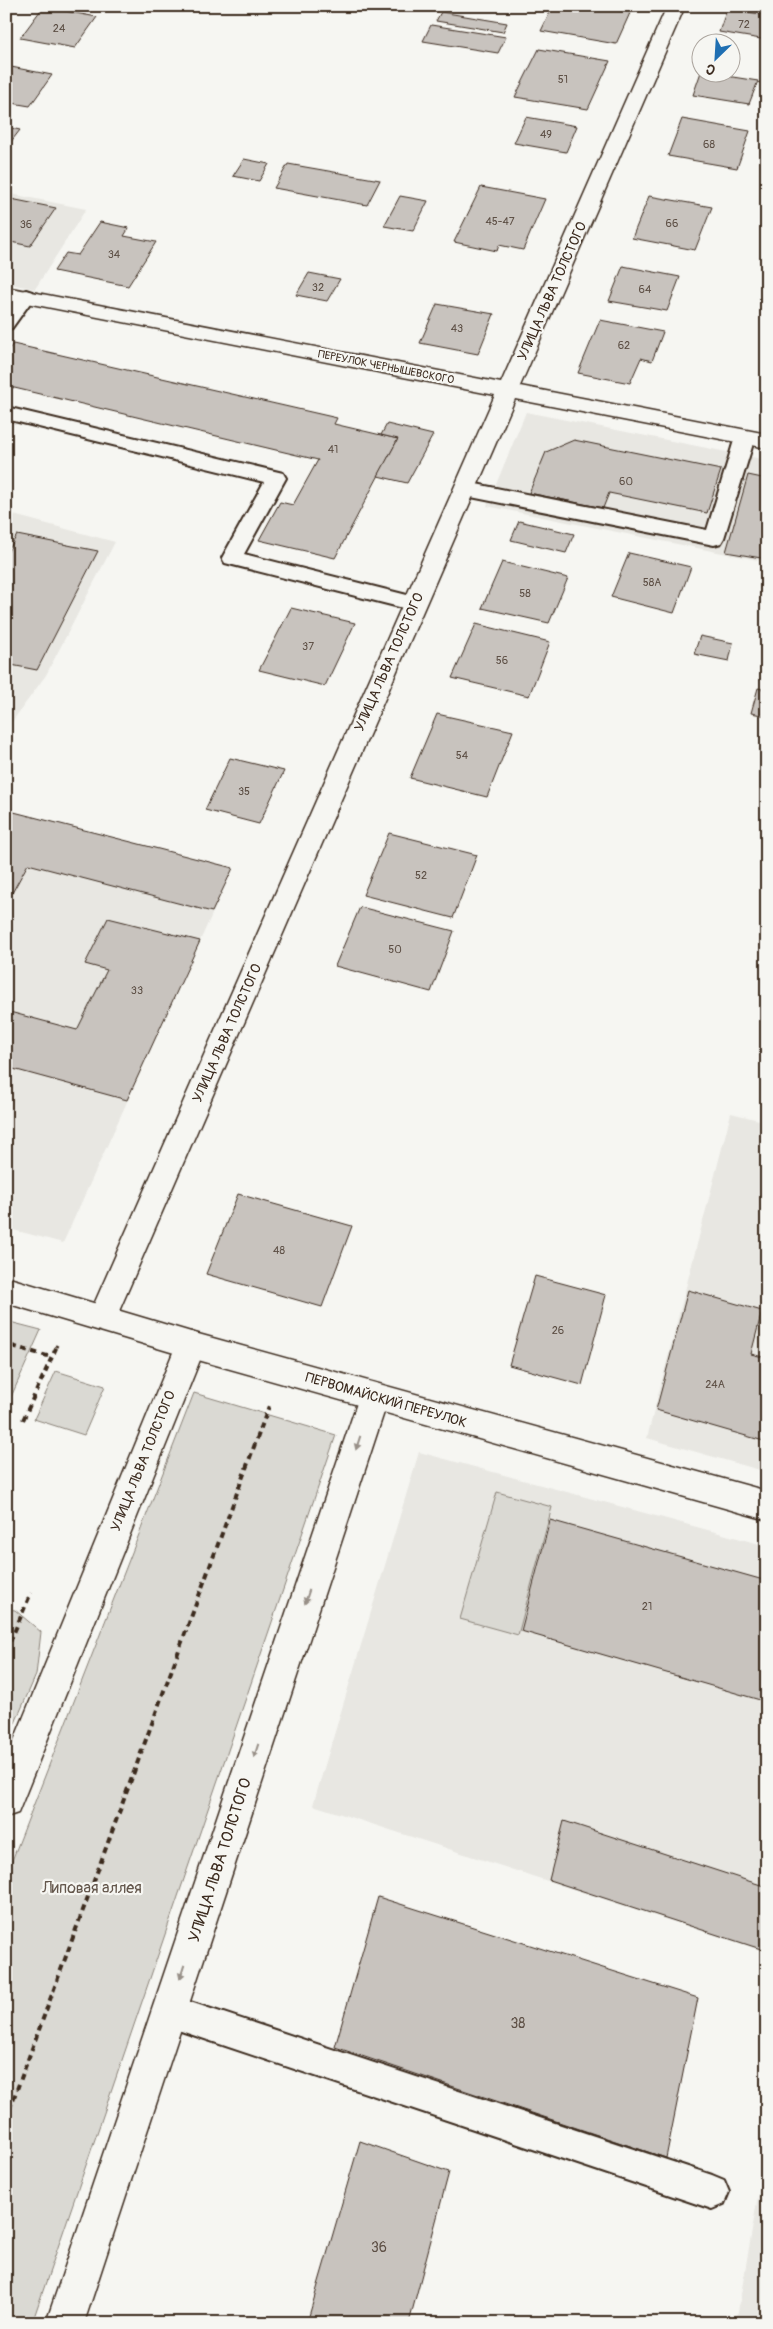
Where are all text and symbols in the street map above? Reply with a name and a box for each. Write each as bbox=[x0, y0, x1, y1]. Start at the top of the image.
house number: 72 bbox=[738, 18, 750, 31]
house number: 24 bbox=[53, 22, 66, 35]
north arrow bbox=[690, 32, 740, 82]
text: С bbox=[703, 60, 718, 79]
house number: 51 bbox=[558, 73, 568, 86]
house number: 49 bbox=[540, 128, 552, 141]
house number: 68 bbox=[703, 138, 715, 151]
house number: 45-47 bbox=[485, 215, 515, 228]
house number: 66 bbox=[666, 217, 678, 230]
house number: 36 bbox=[20, 218, 32, 231]
street label: УЛИЦА ЛЬВА ТОЛСТОГО bbox=[514, 219, 590, 363]
house number: 34 bbox=[108, 248, 121, 261]
house number: 32 bbox=[312, 281, 324, 294]
house number: 64 bbox=[639, 283, 652, 296]
house number: 43 bbox=[451, 322, 463, 335]
house number: 62 bbox=[618, 339, 630, 352]
street label: ПЕРЕУЛОК ЧЕРНЫШЕВСКОГО bbox=[317, 347, 455, 387]
house number: 41 bbox=[328, 443, 338, 456]
house number: 60 bbox=[619, 475, 633, 488]
house number: 58А bbox=[643, 576, 661, 589]
house number: 58 bbox=[519, 587, 531, 600]
street label: УЛИЦА ЛЬВА ТОЛСТОГО bbox=[351, 590, 427, 734]
house number: 37 bbox=[302, 640, 314, 653]
house number: 56 bbox=[496, 654, 508, 667]
house number: 54 bbox=[456, 749, 469, 762]
house number: 35 bbox=[238, 785, 250, 798]
house number: 52 bbox=[415, 869, 427, 882]
house number: 50 bbox=[388, 943, 402, 956]
street label: УЛИЦА ЛЬВА ТОЛСТОГО bbox=[189, 961, 265, 1105]
house number: 33 bbox=[131, 984, 143, 997]
house number: 48 bbox=[273, 1244, 285, 1257]
house number: 26 bbox=[552, 1324, 564, 1337]
street label: ПЕРВОМАЙСКИЙ ПЕРЕУЛОК bbox=[303, 1369, 469, 1431]
house number: 24А bbox=[705, 1378, 725, 1391]
street label: УЛИЦА ЛЬВА ТОЛСТОГО bbox=[107, 1388, 179, 1534]
one-way arrow bbox=[354, 1436, 362, 1451]
one-way arrow bbox=[303, 1590, 311, 1605]
house number: 21 bbox=[642, 1600, 652, 1613]
one-way arrow bbox=[251, 1744, 259, 1759]
street label: УЛИЦА ЛЬВА ТОЛСТОГО bbox=[184, 1775, 256, 1945]
park label: Липовая аллея bbox=[41, 1878, 142, 1898]
one-way arrow bbox=[178, 1964, 185, 1979]
house number: 38 bbox=[511, 2015, 525, 2032]
house number: 36 bbox=[371, 2239, 387, 2256]

